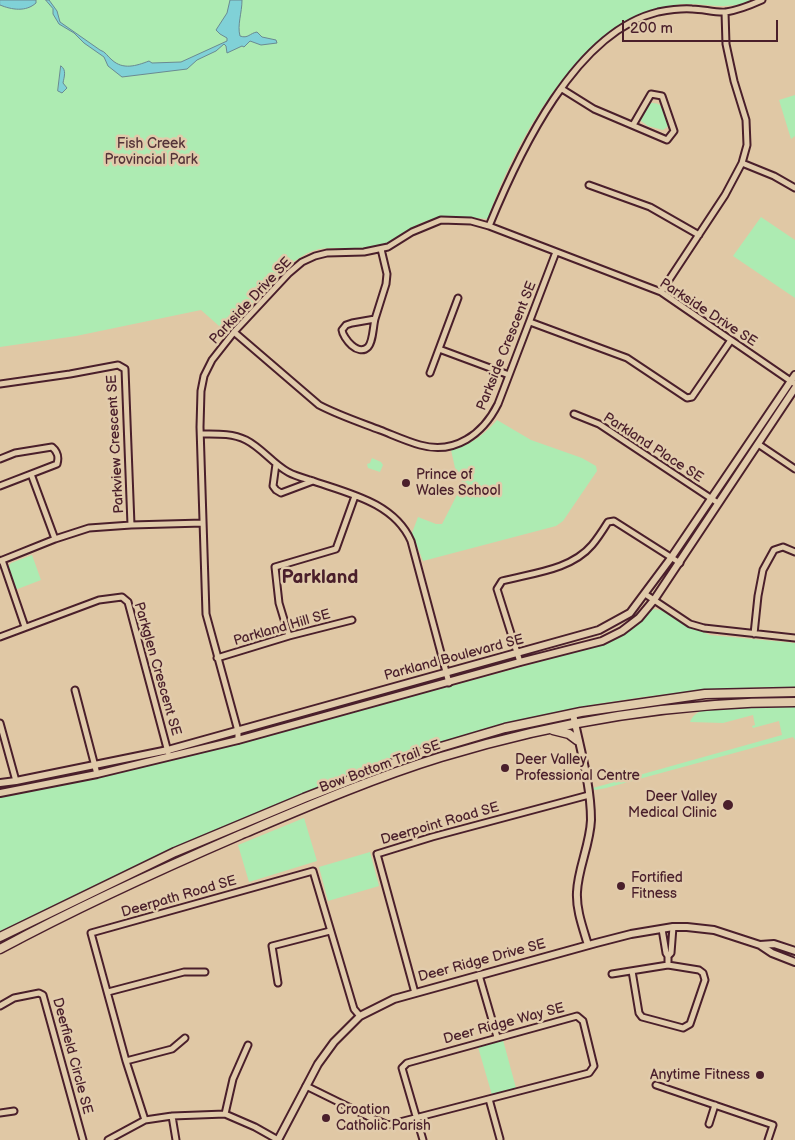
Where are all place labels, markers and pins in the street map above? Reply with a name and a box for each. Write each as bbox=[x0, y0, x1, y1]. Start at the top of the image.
place label: Prince of Wales School bbox=[416, 467, 501, 500]
marker: Prince of Wales School bbox=[400, 477, 412, 489]
place label: Deer Valley Professional Centre bbox=[515, 752, 640, 784]
marker: Deer Valley Professional Centre bbox=[499, 762, 511, 774]
place label: Deer Valley Medical Clinic bbox=[628, 789, 717, 822]
marker: Deer Valley Medical Clinic bbox=[721, 798, 735, 812]
place label: Fortified Fitness bbox=[631, 870, 683, 902]
marker: Fortified Fitness bbox=[615, 880, 627, 892]
place label: Anytime Fitness bbox=[650, 1067, 750, 1083]
marker: Anytime Fitness bbox=[754, 1069, 766, 1081]
place label: Croation Catholic Parish bbox=[336, 1102, 431, 1134]
marker: Croation Catholic Parish bbox=[320, 1112, 332, 1124]

